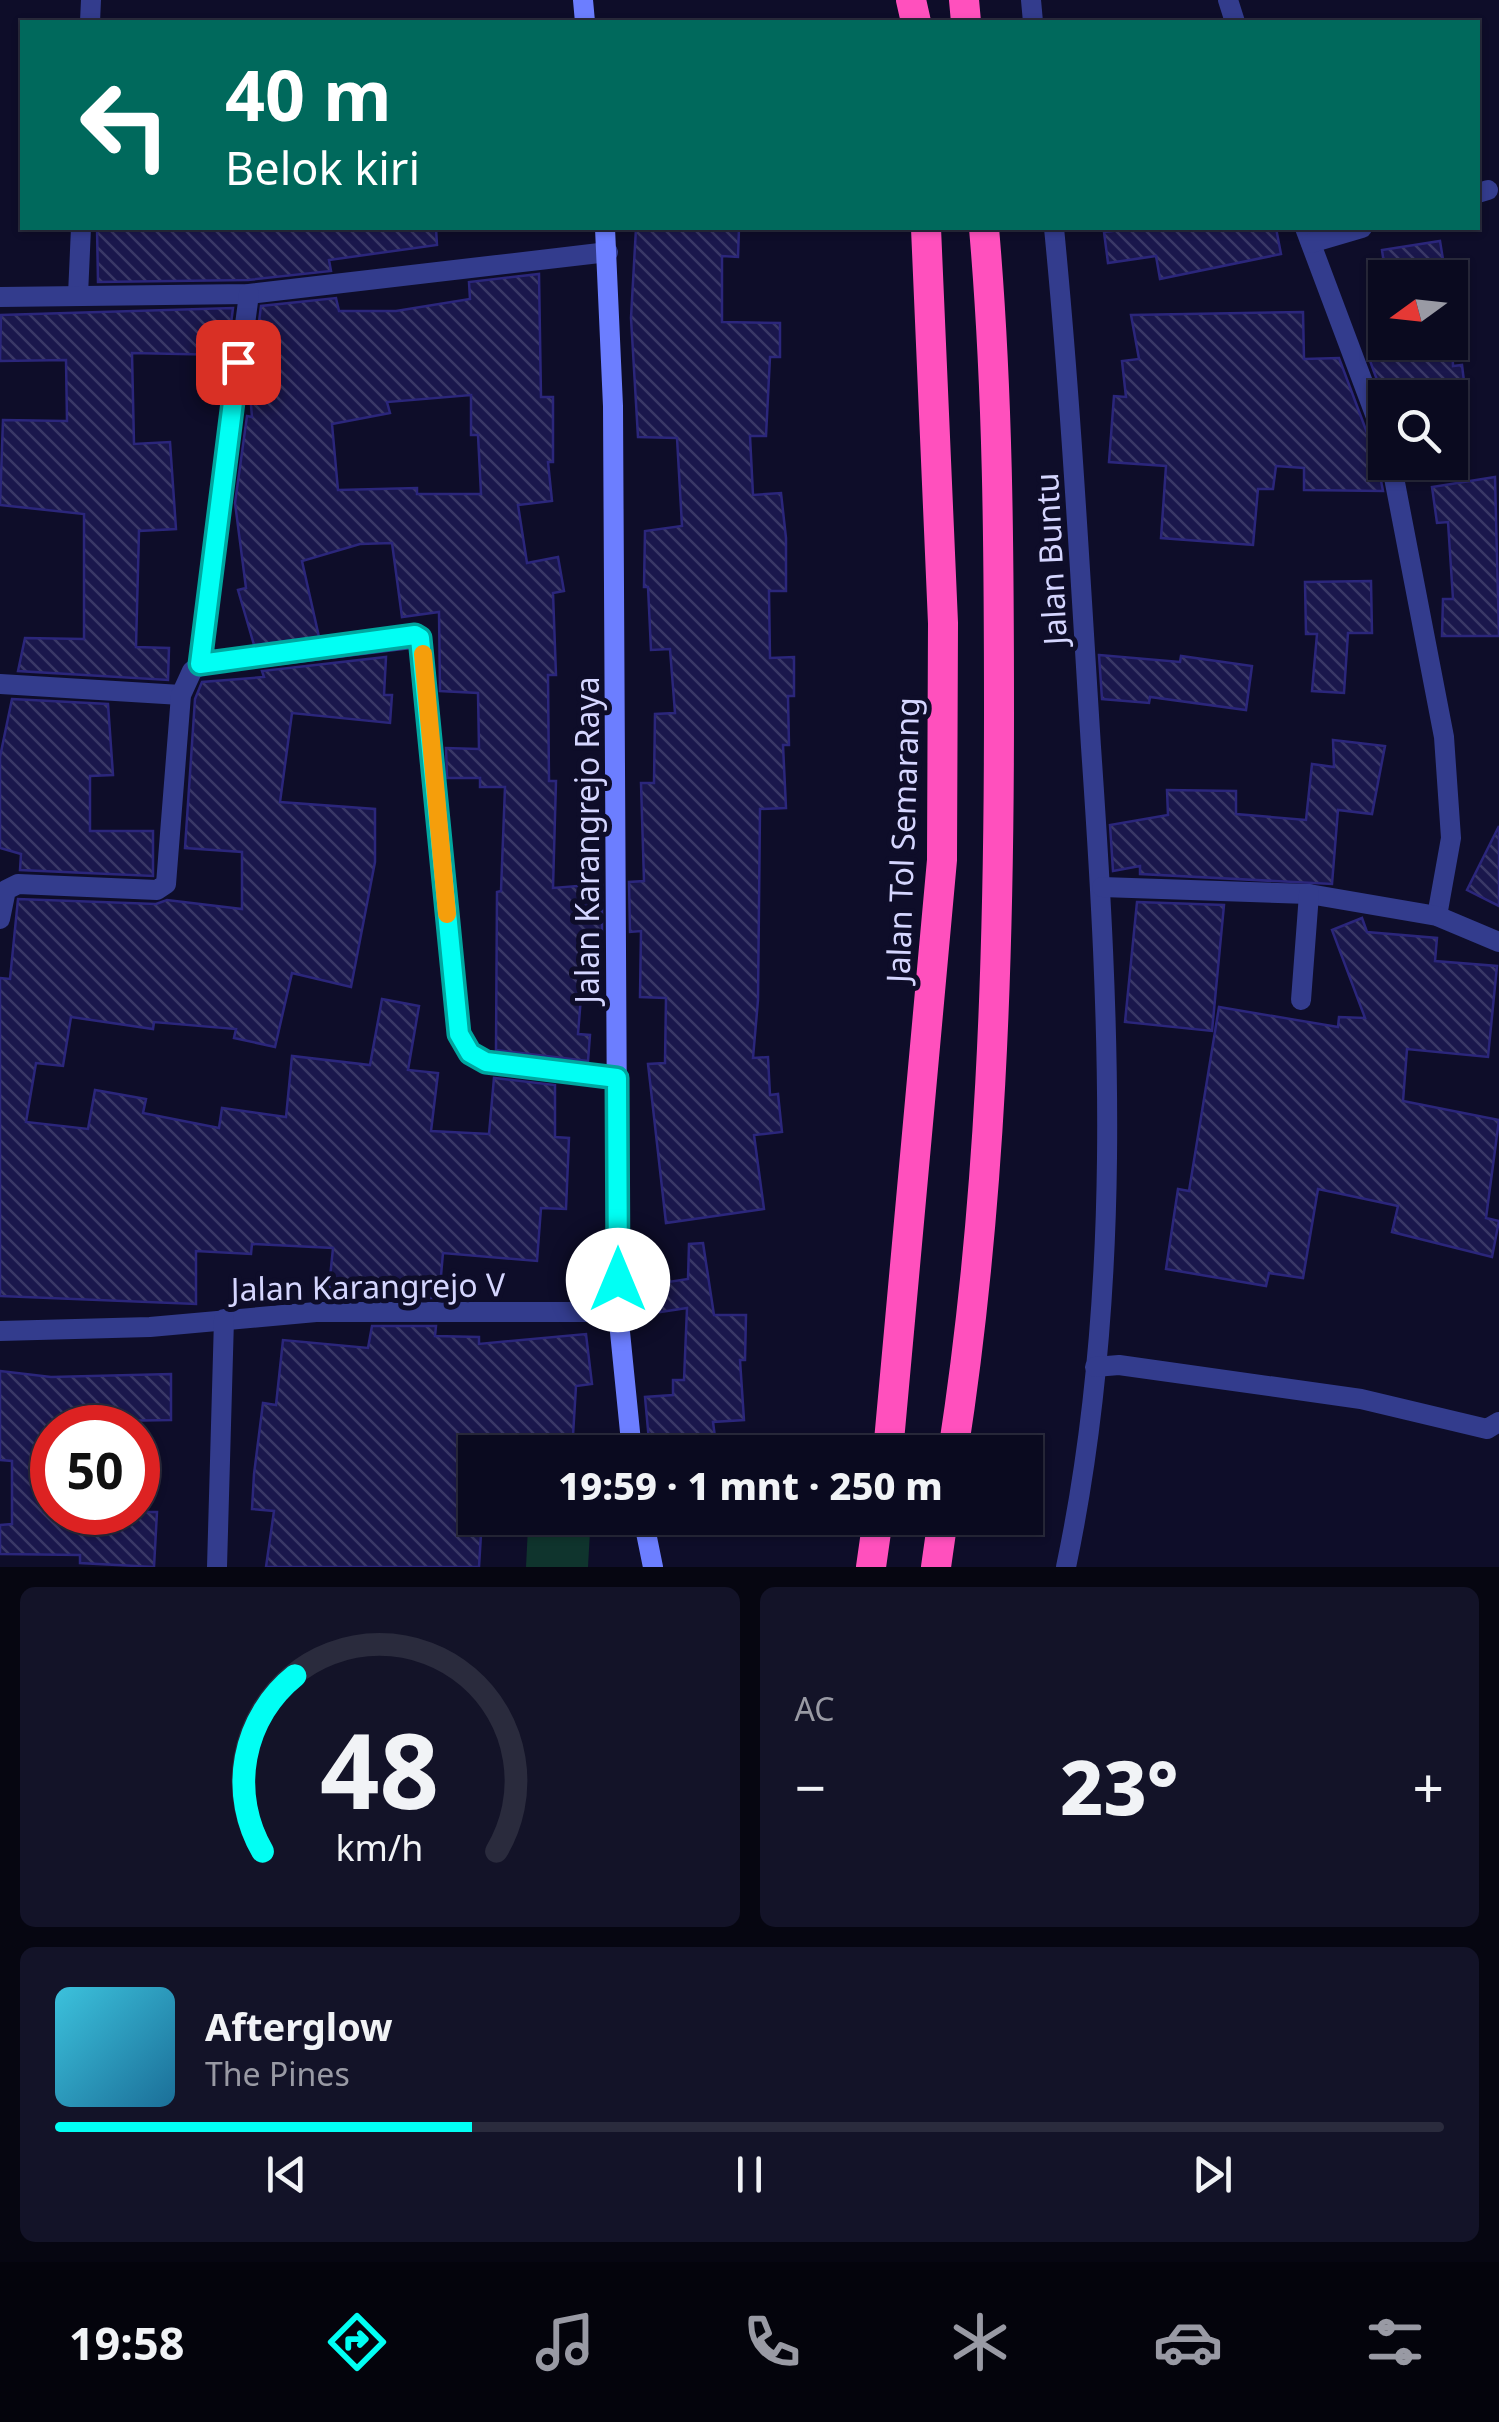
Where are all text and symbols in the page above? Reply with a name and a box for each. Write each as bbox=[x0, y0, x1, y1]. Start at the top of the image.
text: 40 m bbox=[225, 46, 392, 142]
icon: left bbox=[60, 60, 190, 190]
text: Belok kiri bbox=[225, 137, 420, 198]
north arrow bbox=[1368, 260, 1468, 360]
map controls bbox=[1368, 260, 1468, 480]
pin bbox=[196, 320, 281, 405]
icon: arrive bbox=[211, 335, 266, 390]
button: search bbox=[1368, 380, 1468, 480]
street label: Jalan Buntu bbox=[1024, 472, 1076, 649]
street label: Jalan Karangrejo Raya bbox=[565, 676, 608, 1007]
street label: Jalan Tol Semarang bbox=[875, 696, 928, 987]
position arrow bbox=[566, 1228, 670, 1332]
street label: Jalan Karangrejo V bbox=[227, 1262, 506, 1310]
speed limit sign: 50 bbox=[30, 1405, 160, 1535]
text: 19:59 · 1 mnt · 250 m bbox=[558, 1459, 943, 1511]
text: AC bbox=[795, 1687, 835, 1730]
text: 48 bbox=[320, 1698, 439, 1839]
text: 23° bbox=[1060, 1735, 1178, 1837]
text: − bbox=[795, 1749, 826, 1824]
text: + bbox=[1413, 1749, 1444, 1824]
text: km/h bbox=[336, 1823, 424, 1871]
text: Afterglow bbox=[205, 2000, 393, 2052]
text: The Pines bbox=[205, 2052, 350, 2095]
icon: previous bbox=[259, 2147, 314, 2202]
icon: pause bbox=[722, 2147, 777, 2202]
icon: next bbox=[1185, 2147, 1240, 2202]
icon: directions bbox=[322, 2307, 392, 2377]
icon: music bbox=[530, 2307, 600, 2377]
icon: phone bbox=[737, 2307, 807, 2377]
icon: climate bbox=[945, 2307, 1015, 2377]
icon: car bbox=[1153, 2307, 1223, 2377]
icon: filters bbox=[1360, 2307, 1430, 2377]
text: 19:58 bbox=[69, 2312, 184, 2373]

